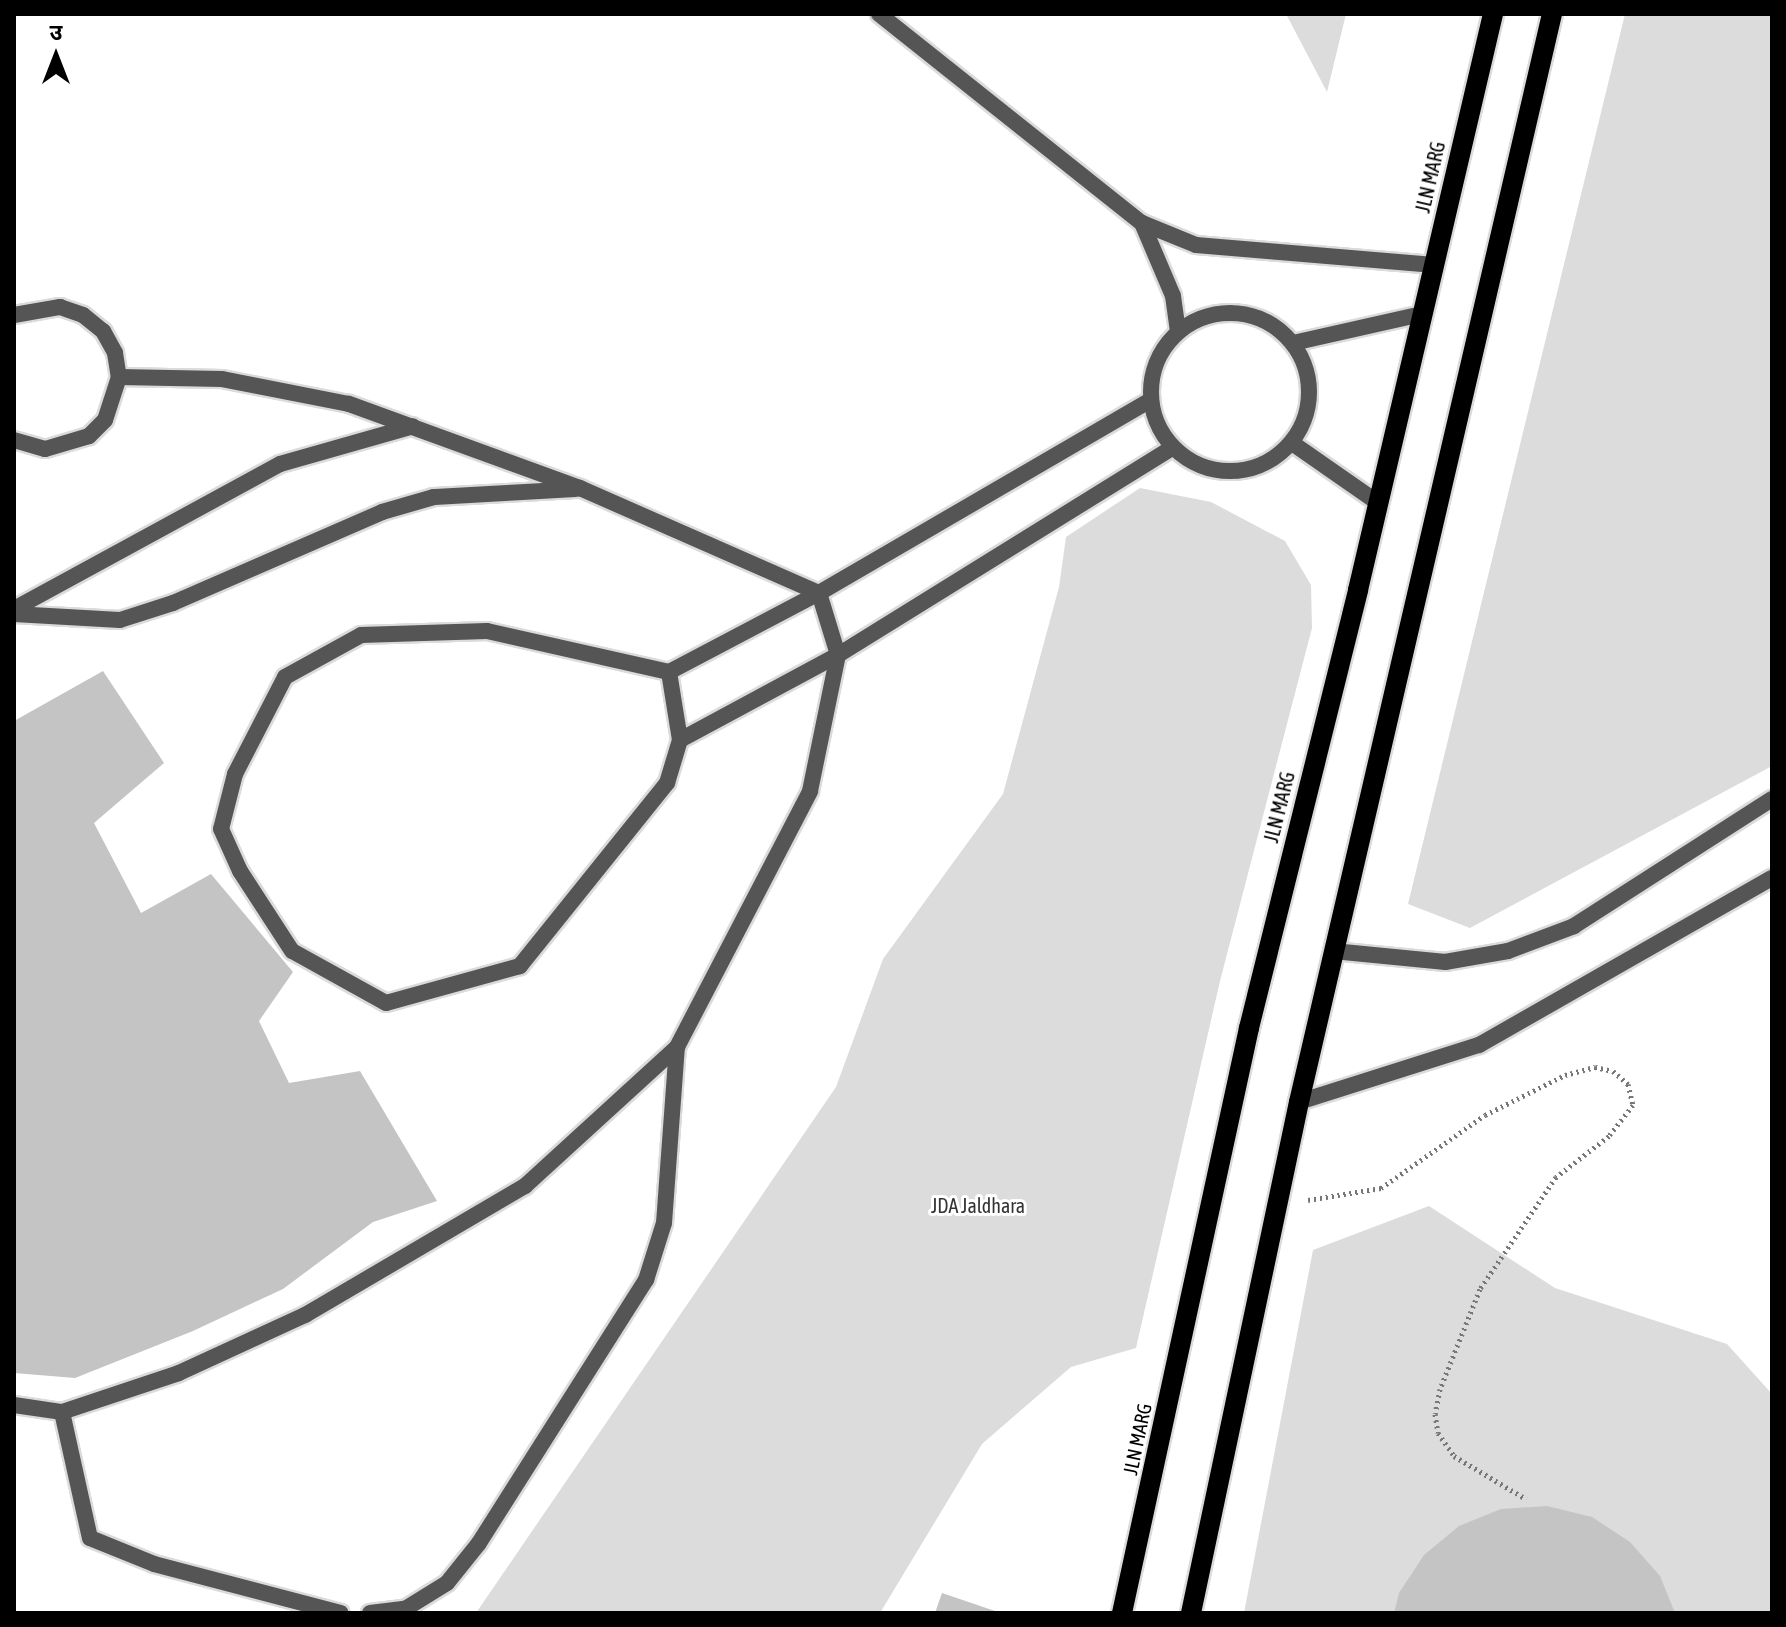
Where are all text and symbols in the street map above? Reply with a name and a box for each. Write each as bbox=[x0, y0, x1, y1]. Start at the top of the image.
north arrow bbox=[16, 16, 96, 96]
text: उ bbox=[50, 19, 62, 45]
street label: JLN MARG bbox=[1410, 139, 1450, 215]
street label: JLN MARG bbox=[1259, 769, 1299, 845]
park label: JDA Jaldhara bbox=[931, 1193, 1025, 1217]
street label: JLN MARG bbox=[1118, 1401, 1156, 1477]

